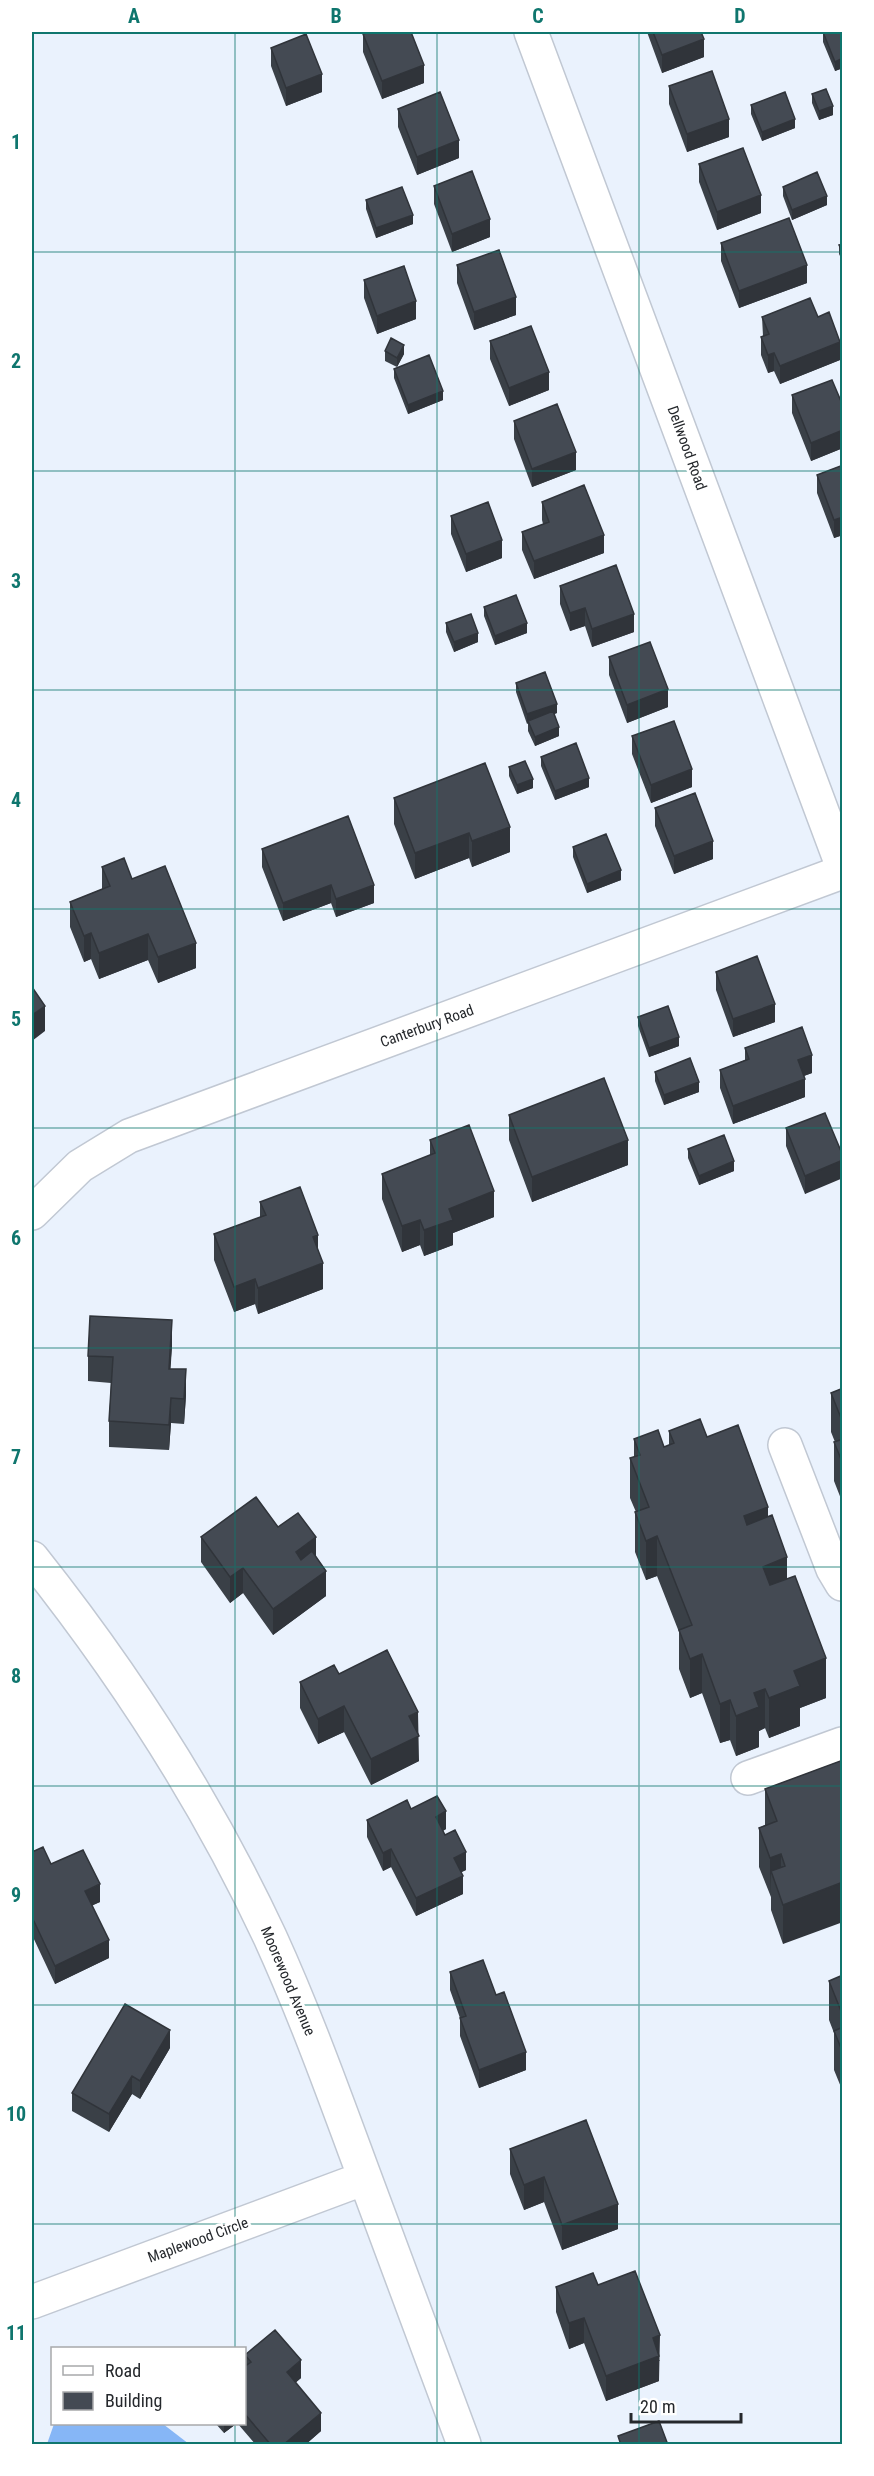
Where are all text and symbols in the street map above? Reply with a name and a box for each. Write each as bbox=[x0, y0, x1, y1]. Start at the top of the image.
text: A bbox=[128, 4, 140, 28]
text: B bbox=[330, 4, 342, 28]
text: C bbox=[532, 4, 544, 28]
text: D bbox=[734, 4, 746, 28]
text: 1 bbox=[11, 130, 21, 154]
text: 2 bbox=[11, 349, 21, 373]
street label: Dellwood Road bbox=[663, 403, 711, 493]
text: 3 bbox=[11, 569, 21, 593]
text: 4 bbox=[11, 788, 21, 812]
street label: Canterbury Road bbox=[378, 1001, 476, 1051]
text: 5 bbox=[11, 1007, 21, 1031]
text: 6 bbox=[11, 1226, 21, 1250]
text: 7 bbox=[11, 1445, 21, 1469]
text: 8 bbox=[11, 1664, 21, 1688]
text: 9 bbox=[11, 1883, 21, 1907]
street label: Moorewood Avenue bbox=[257, 1924, 319, 2038]
text: 10 bbox=[6, 2102, 26, 2126]
street label: Maplewood Circle bbox=[145, 2213, 251, 2267]
text: 11 bbox=[6, 2321, 26, 2345]
legend bbox=[51, 2347, 246, 2425]
text: Road bbox=[105, 2360, 141, 2381]
scale bar bbox=[631, 2386, 740, 2424]
text: Building bbox=[105, 2390, 162, 2411]
text: 20 m bbox=[640, 2396, 675, 2417]

